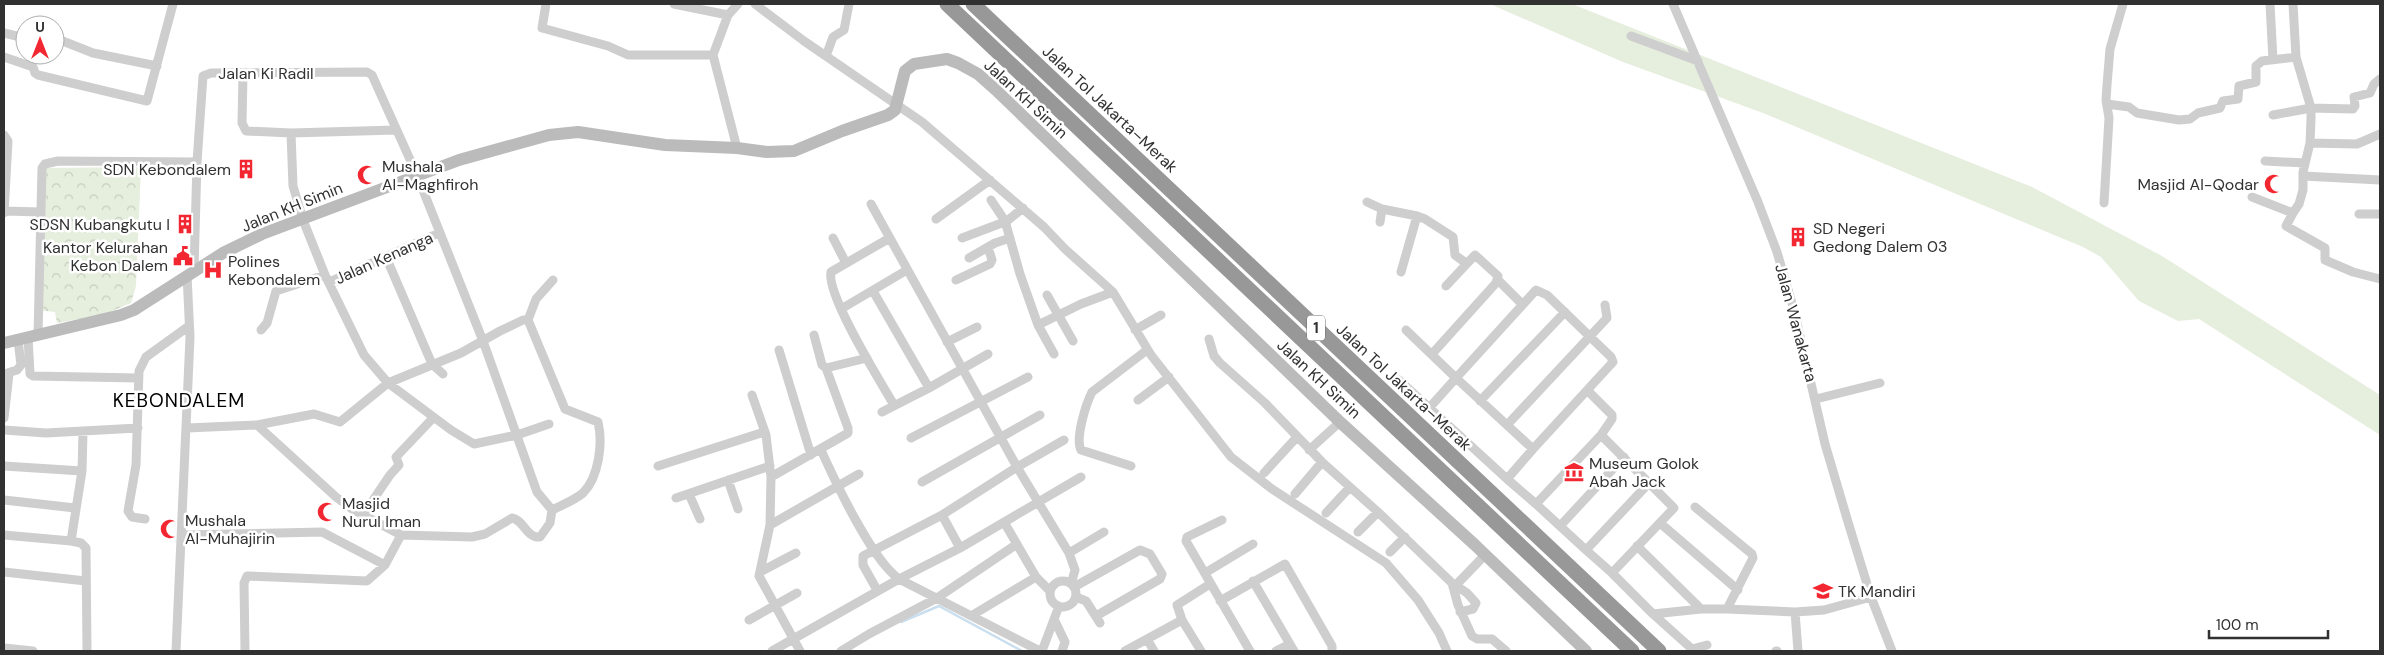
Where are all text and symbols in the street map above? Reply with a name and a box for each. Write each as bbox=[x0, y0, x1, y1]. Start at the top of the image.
north arrow bbox=[15, 15, 65, 65]
text: U bbox=[35, 18, 45, 36]
street label: Jalan Tol Jakarta–Merak bbox=[1038, 41, 1182, 177]
street label: Jalan KH Simin bbox=[980, 55, 1072, 143]
street label: Jalan Ki Radil bbox=[218, 63, 314, 84]
place label: Mushala Al-Maghfiroh bbox=[382, 156, 478, 195]
building icon: SDN Kebondalem bbox=[235, 158, 257, 180]
place label: SDN Kebondalem bbox=[103, 159, 231, 180]
mosque icon: Mushala Al-Maghfiroh bbox=[356, 164, 378, 186]
mosque icon: Masjid Al-Qodar bbox=[2263, 173, 2285, 195]
place label: Masjid Al-Qodar bbox=[2137, 174, 2259, 195]
street label: Jalan KH Simin bbox=[238, 177, 346, 237]
building icon: SDSN Kubangkutu I bbox=[174, 213, 196, 235]
place label: SDSN Kubangkutu I bbox=[29, 214, 170, 235]
place label: SD Negeri Gedong Dalem 03 bbox=[1813, 218, 1947, 257]
building icon: SD Negeri Gedong Dalem 03 bbox=[1787, 226, 1809, 248]
street label: Jalan Kenanga bbox=[332, 227, 436, 289]
place label: Kantor Kelurahan Kebon Dalem bbox=[43, 237, 168, 276]
public building icon: Kantor Kelurahan Kebon Dalem bbox=[172, 245, 194, 267]
place label: Polines Kebondalem bbox=[228, 251, 320, 290]
hospital icon: Polines Kebondalem bbox=[202, 259, 224, 281]
street label: Jalan Wanakarta bbox=[1770, 262, 1822, 384]
road number: 1 bbox=[1307, 316, 1325, 340]
street label: Jalan Tol Jakarta–Merak bbox=[1332, 319, 1476, 455]
street label: Jalan KH Simin bbox=[1273, 335, 1365, 423]
district label: KEBONDALEM bbox=[113, 388, 245, 413]
place label: Museum Golok Abah Jack bbox=[1589, 453, 1699, 492]
museum icon: Museum Golok Abah Jack bbox=[1563, 461, 1585, 483]
place label: Masjid Nurul Iman bbox=[342, 493, 421, 532]
mosque icon: Masjid Nurul Iman bbox=[316, 501, 338, 523]
place label: Mushala Al-Muhajirin bbox=[185, 510, 275, 549]
mosque icon: Mushala Al-Muhajirin bbox=[159, 518, 181, 540]
school or university icon: TK Mandiri bbox=[1812, 580, 1834, 602]
place label: TK Mandiri bbox=[1838, 581, 1916, 602]
scale bar bbox=[2209, 608, 2328, 640]
text: 100 m bbox=[2216, 615, 2259, 635]

